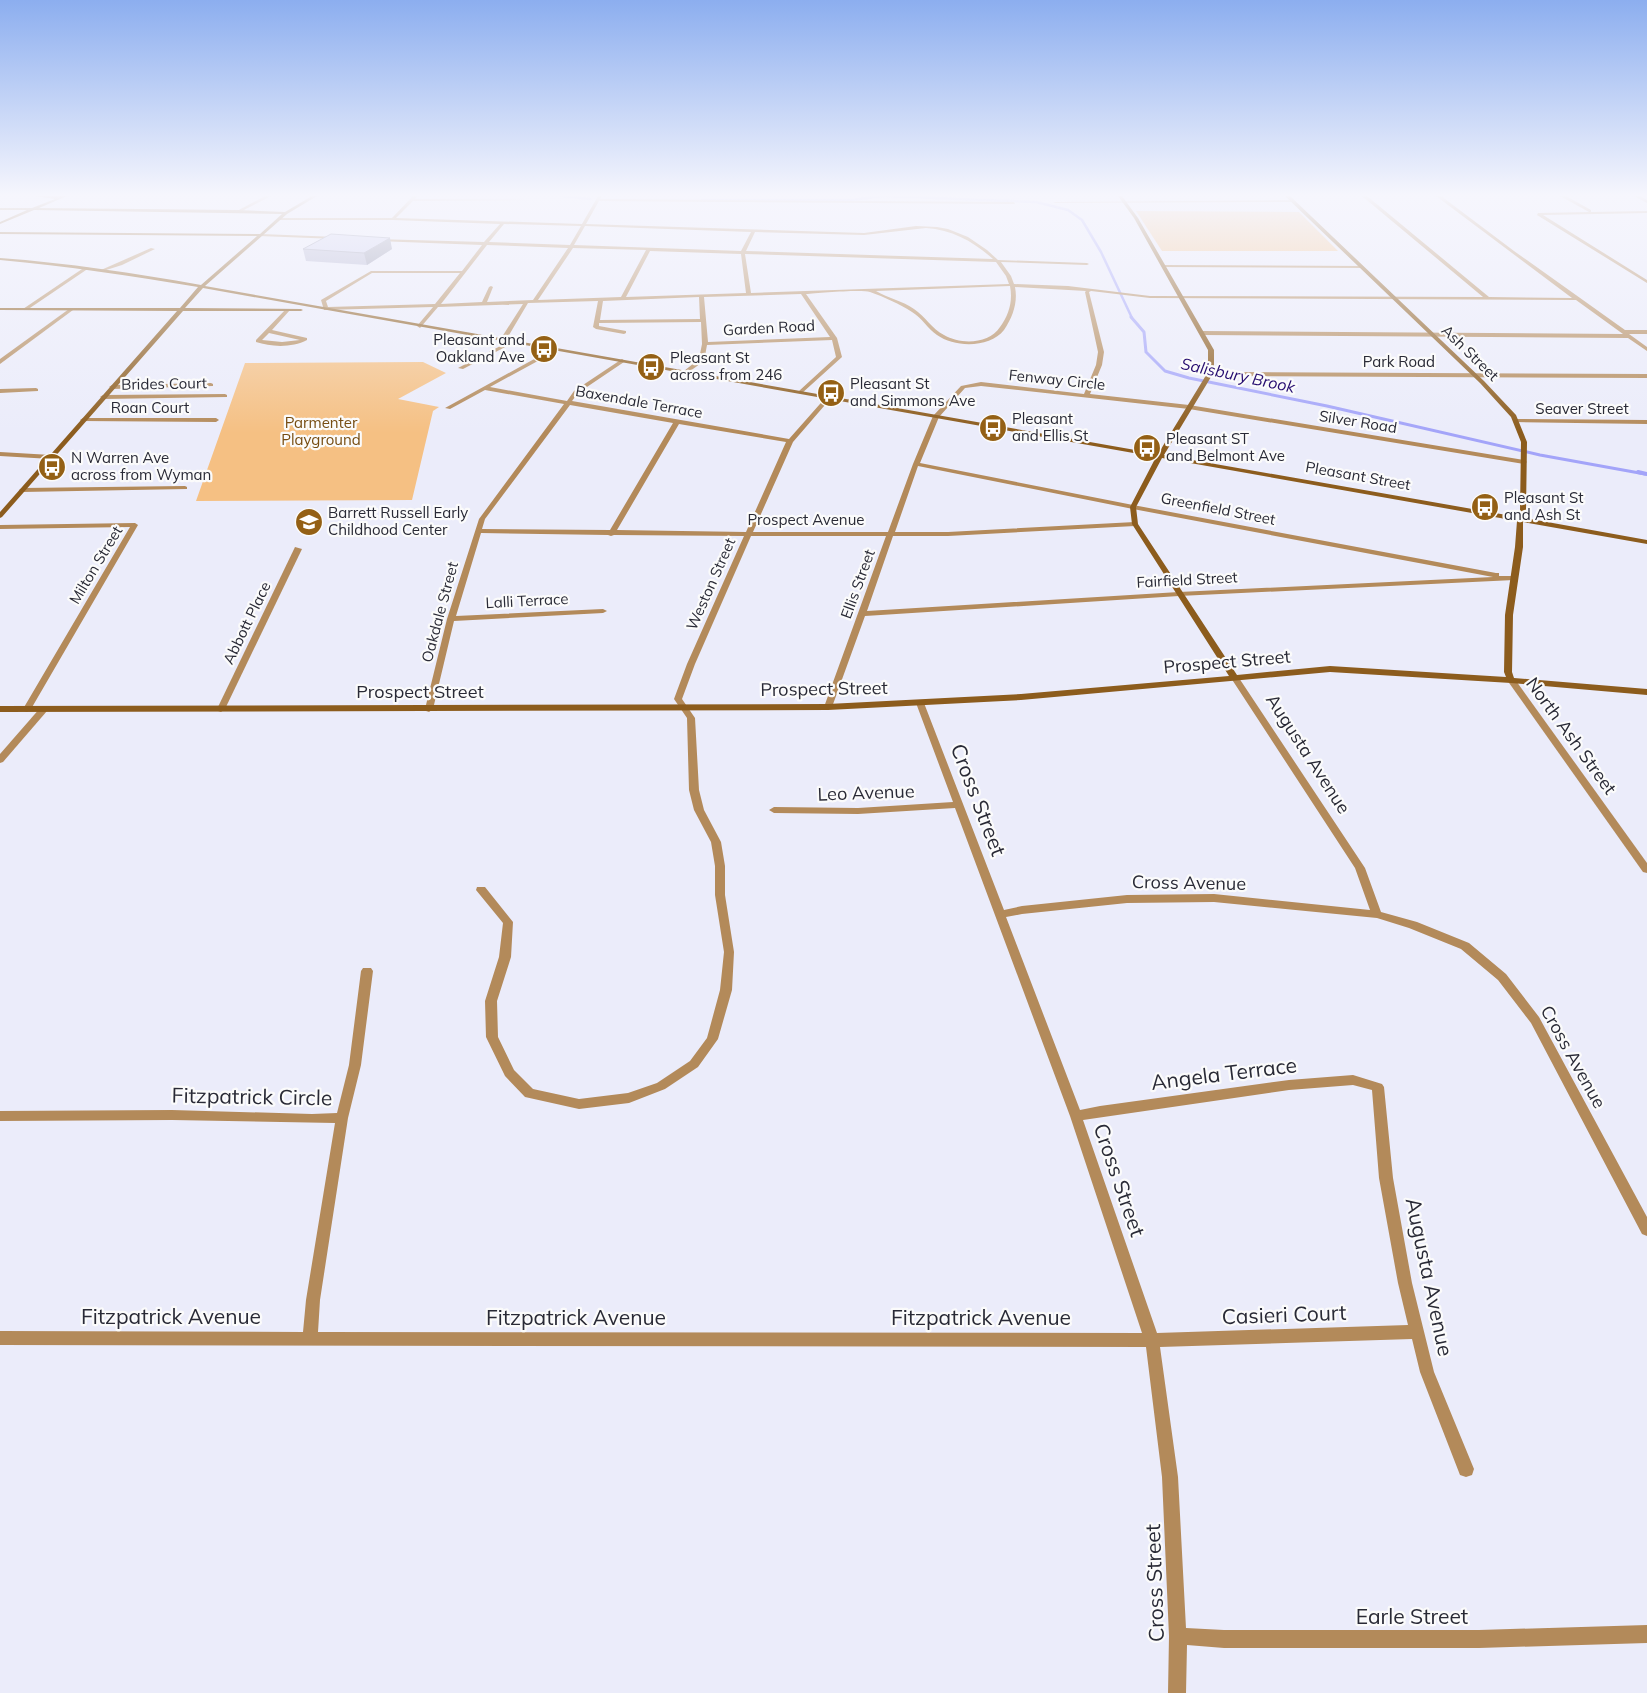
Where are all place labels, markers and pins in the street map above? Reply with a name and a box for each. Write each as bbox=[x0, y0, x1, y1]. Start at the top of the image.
place label: Pleasant and Oakland Ave bbox=[433, 330, 525, 366]
bus stop icon: Pleasant and Oakland Ave bbox=[529, 334, 559, 364]
place label: Pleasant St across from 246 bbox=[670, 348, 782, 384]
bus stop icon: Pleasant St across from 246 bbox=[636, 352, 666, 382]
place label: Pleasant St and Simmons Ave bbox=[850, 374, 975, 410]
bus stop icon: Pleasant St and Simmons Ave bbox=[816, 378, 846, 408]
place label: Pleasant and Ellis St bbox=[1012, 409, 1088, 445]
bus stop icon: Pleasant and Ellis St bbox=[978, 413, 1008, 443]
place label: Pleasant ST and Belmont Ave bbox=[1166, 429, 1285, 465]
bus stop icon: Pleasant ST and Belmont Ave bbox=[1132, 433, 1162, 463]
place label: N Warren Ave across from Wyman bbox=[71, 448, 211, 484]
bus stop icon: N Warren Ave across from Wyman bbox=[37, 452, 67, 482]
place label: Pleasant St and Ash St bbox=[1504, 488, 1583, 524]
bus stop icon: Pleasant St and Ash St bbox=[1470, 492, 1500, 522]
place label: Barrett Russell Early Childhood Center bbox=[328, 503, 468, 539]
school or university icon: Barrett Russell Early Childhood Center bbox=[294, 507, 324, 537]

